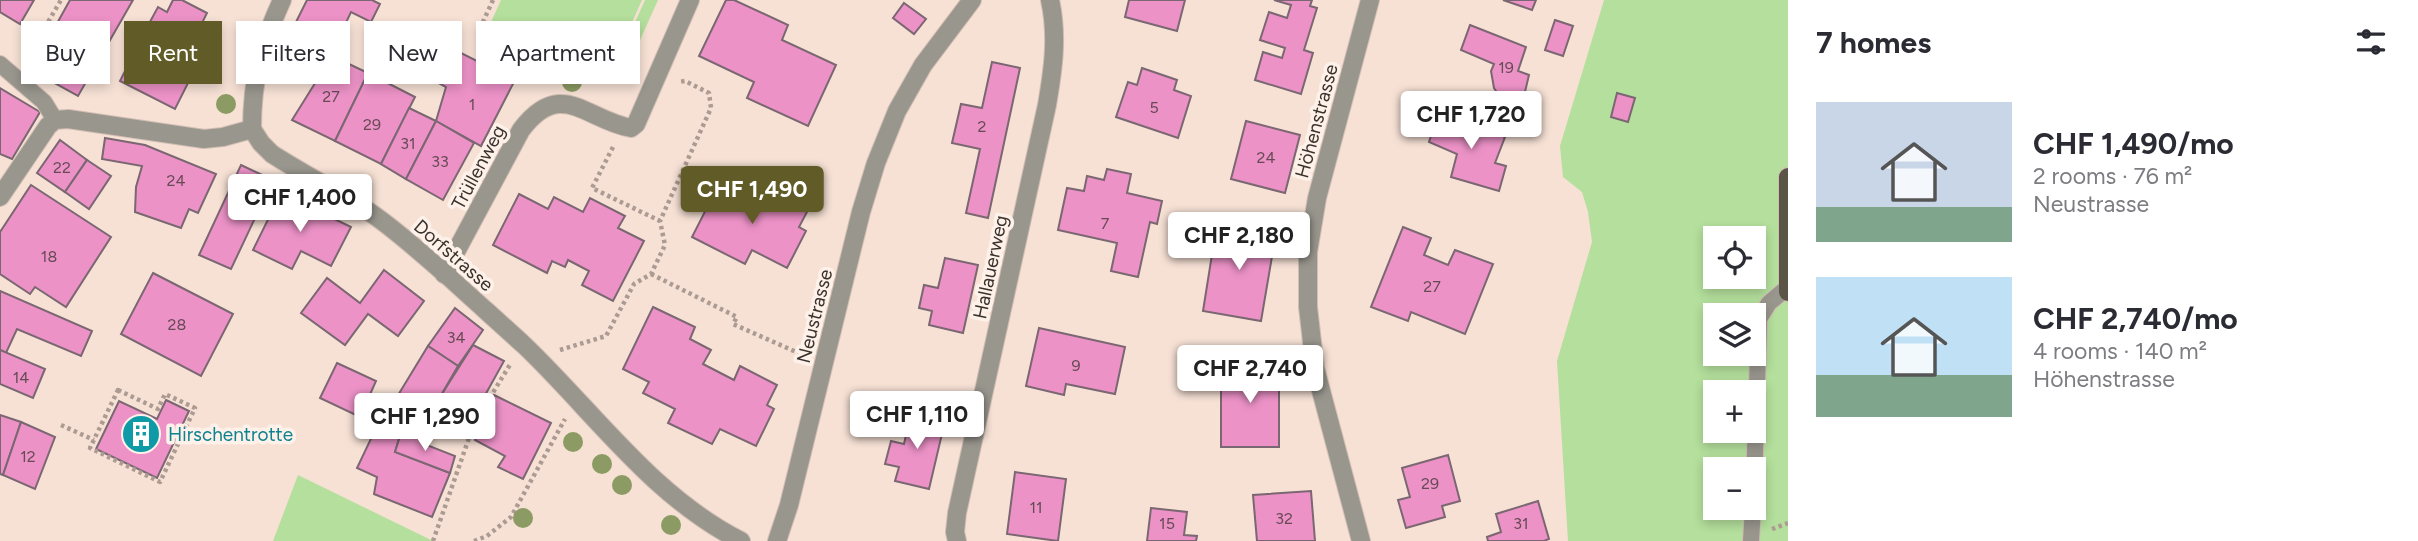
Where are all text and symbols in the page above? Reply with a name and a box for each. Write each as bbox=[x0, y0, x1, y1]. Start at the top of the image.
chip: Buy bbox=[21, 21, 110, 84]
chip: Rent bbox=[124, 21, 222, 84]
chip: Filters bbox=[236, 21, 350, 84]
chip: New bbox=[364, 21, 462, 84]
chip: Apartment bbox=[476, 21, 640, 84]
icon: filters bbox=[2352, 23, 2390, 61]
text: 7 homes bbox=[1816, 24, 1931, 61]
house number: 19 bbox=[1498, 58, 1514, 77]
street label: Höhenstrasse bbox=[1290, 62, 1343, 181]
house number: 27 bbox=[322, 87, 340, 106]
pin: CHF 1,720 bbox=[1391, 92, 1551, 151]
house number: 1 bbox=[469, 95, 475, 114]
house number: 5 bbox=[1149, 98, 1159, 117]
text: CHF 1,720 bbox=[1417, 100, 1525, 128]
house number: 29 bbox=[363, 115, 381, 134]
house number: 2 bbox=[978, 117, 986, 136]
street label: Trüllenweg bbox=[447, 121, 510, 213]
text: CHF 1,490/mo bbox=[2033, 125, 2234, 162]
icon: home bbox=[1872, 130, 1956, 214]
house number: 31 bbox=[400, 134, 416, 153]
house number: 24 bbox=[1257, 148, 1275, 167]
house number: 33 bbox=[431, 152, 449, 171]
house number: 22 bbox=[53, 158, 71, 177]
text: 2 rooms · 76 m² bbox=[2033, 162, 2192, 190]
pin: CHF 1,490 bbox=[672, 166, 832, 226]
house number: 24 bbox=[167, 171, 185, 190]
pin: CHF 1,400 bbox=[220, 174, 380, 234]
text: CHF 1,490 bbox=[697, 175, 807, 203]
text: CHF 1,400 bbox=[244, 183, 356, 211]
text: Neustrasse bbox=[2033, 190, 2149, 218]
pin: CHF 2,180 bbox=[1159, 212, 1319, 272]
street label: Hallauerweg bbox=[968, 213, 1013, 321]
house number: 7 bbox=[1101, 214, 1110, 233]
street label: Dorfstrasse bbox=[409, 215, 498, 296]
text: CHF 2,180 bbox=[1184, 221, 1294, 249]
map controls bbox=[1703, 226, 1766, 520]
button: locate bbox=[1703, 226, 1766, 289]
house number: 18 bbox=[41, 247, 57, 266]
street label: Neustrasse bbox=[792, 267, 837, 365]
house number: 27 bbox=[1423, 277, 1441, 296]
text: CHF 2,740/mo bbox=[2033, 300, 2238, 337]
button: layers bbox=[1703, 303, 1766, 366]
icon: home bbox=[1872, 305, 1956, 389]
house number: 28 bbox=[168, 315, 186, 334]
house number: 34 bbox=[447, 328, 465, 347]
text: 4 rooms · 140 m² bbox=[2033, 337, 2207, 365]
pin: CHF 2,740 bbox=[1170, 346, 1330, 405]
text: CHF 2,740 bbox=[1193, 354, 1307, 382]
house number: 9 bbox=[1071, 356, 1081, 375]
text: Höhenstrasse bbox=[2033, 365, 2175, 393]
house number: 14 bbox=[13, 368, 29, 387]
button: + bbox=[1703, 380, 1766, 443]
pin: CHF 1,110 bbox=[837, 392, 997, 451]
pin: CHF 1,290 bbox=[345, 393, 505, 453]
text: CHF 1,110 bbox=[866, 400, 968, 428]
text: CHF 1,290 bbox=[370, 402, 480, 430]
building icon: Hirschentrotte bbox=[120, 413, 162, 455]
place label: Hirschentrotte bbox=[168, 423, 293, 446]
house number: 12 bbox=[20, 447, 36, 466]
button: − bbox=[1703, 457, 1766, 520]
house number: 29 bbox=[1421, 474, 1439, 493]
house number: 11 bbox=[1029, 498, 1043, 517]
house number: 32 bbox=[1275, 509, 1293, 528]
house number: 15 bbox=[1159, 514, 1175, 533]
house number: 31 bbox=[1513, 514, 1529, 533]

